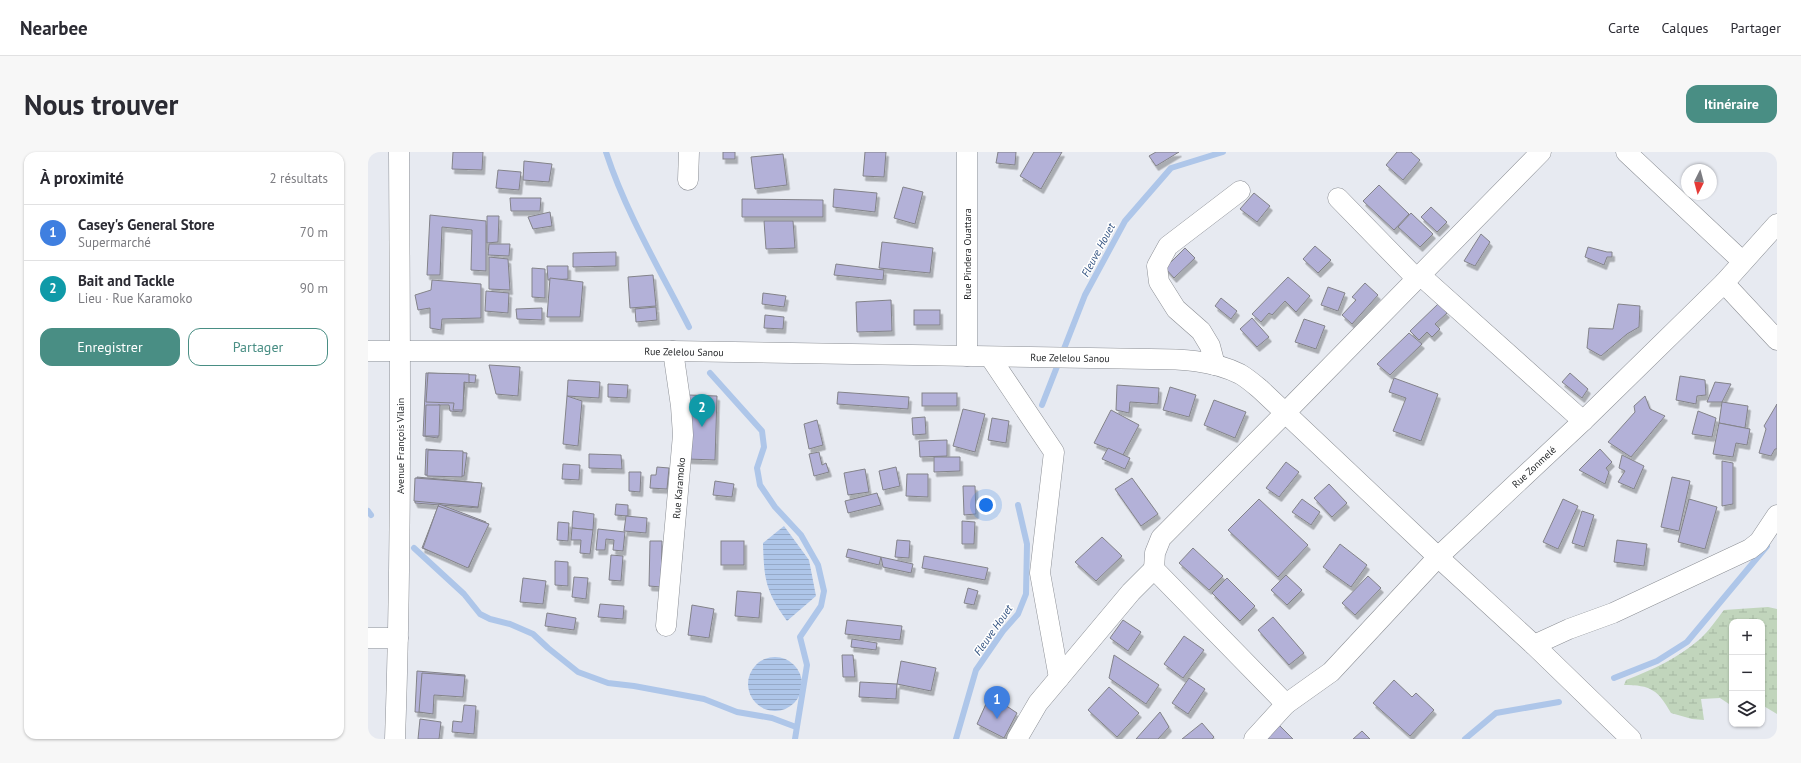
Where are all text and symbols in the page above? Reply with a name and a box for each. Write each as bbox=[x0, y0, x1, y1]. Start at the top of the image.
text: Nearbee bbox=[20, 16, 88, 40]
text: Carte bbox=[1608, 19, 1640, 37]
text: Calques bbox=[1662, 19, 1708, 37]
text: Partager bbox=[1730, 19, 1781, 37]
button: Itinéraire bbox=[1686, 85, 1777, 123]
text: Nous trouver bbox=[24, 86, 178, 123]
north arrow bbox=[1681, 164, 1717, 200]
text: À proximité bbox=[40, 167, 124, 189]
text: 2 résultats bbox=[269, 170, 328, 187]
street label: Rue Pindera Ouattara bbox=[961, 208, 974, 300]
text: Casey's General Store bbox=[78, 215, 215, 234]
water label: Fleuve Houet bbox=[1078, 220, 1118, 279]
text: 1 bbox=[49, 224, 57, 241]
text: 70 m bbox=[300, 224, 328, 241]
text: Supermarché bbox=[78, 234, 151, 251]
text: Bait and Tackle bbox=[78, 271, 175, 290]
text: 2 bbox=[49, 280, 57, 297]
text: 90 m bbox=[300, 280, 328, 297]
text: Lieu · Rue Karamoko bbox=[78, 290, 192, 307]
button: Enregistrer bbox=[40, 328, 180, 366]
button: Partager bbox=[188, 328, 328, 366]
street label: Rue Zelelou Sanou bbox=[644, 345, 724, 359]
street label: Rue Zelelou Sanou bbox=[1030, 351, 1110, 365]
pin: 2 bbox=[689, 394, 715, 427]
street label: Avenue François Vilain bbox=[394, 398, 407, 494]
street label: Rue Zonmelé bbox=[1509, 443, 1559, 491]
street label: Rue Karamoko bbox=[670, 457, 688, 519]
your location bbox=[976, 495, 996, 515]
water label: Fleuve Houet bbox=[970, 602, 1016, 658]
map controls bbox=[1729, 619, 1765, 727]
button: + bbox=[1729, 619, 1765, 655]
button: − bbox=[1729, 655, 1765, 691]
pin: 1 bbox=[984, 686, 1010, 719]
button: layers bbox=[1729, 691, 1765, 727]

